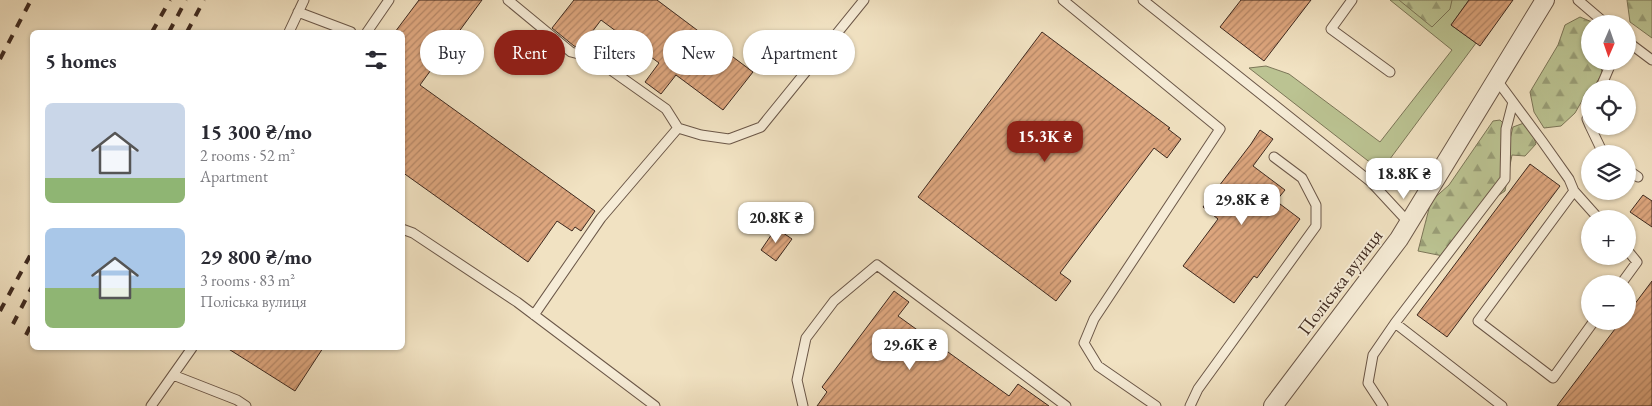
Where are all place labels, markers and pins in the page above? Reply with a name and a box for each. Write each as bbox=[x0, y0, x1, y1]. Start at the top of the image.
pin: 15.3K ₴ bbox=[999, 120, 1091, 163]
pin: 18.8K ₴ bbox=[1358, 158, 1450, 200]
pin: 29.8K ₴ bbox=[1196, 184, 1288, 226]
pin: 20.8K ₴ bbox=[730, 202, 822, 244]
pin: 29.6K ₴ bbox=[864, 328, 956, 371]

